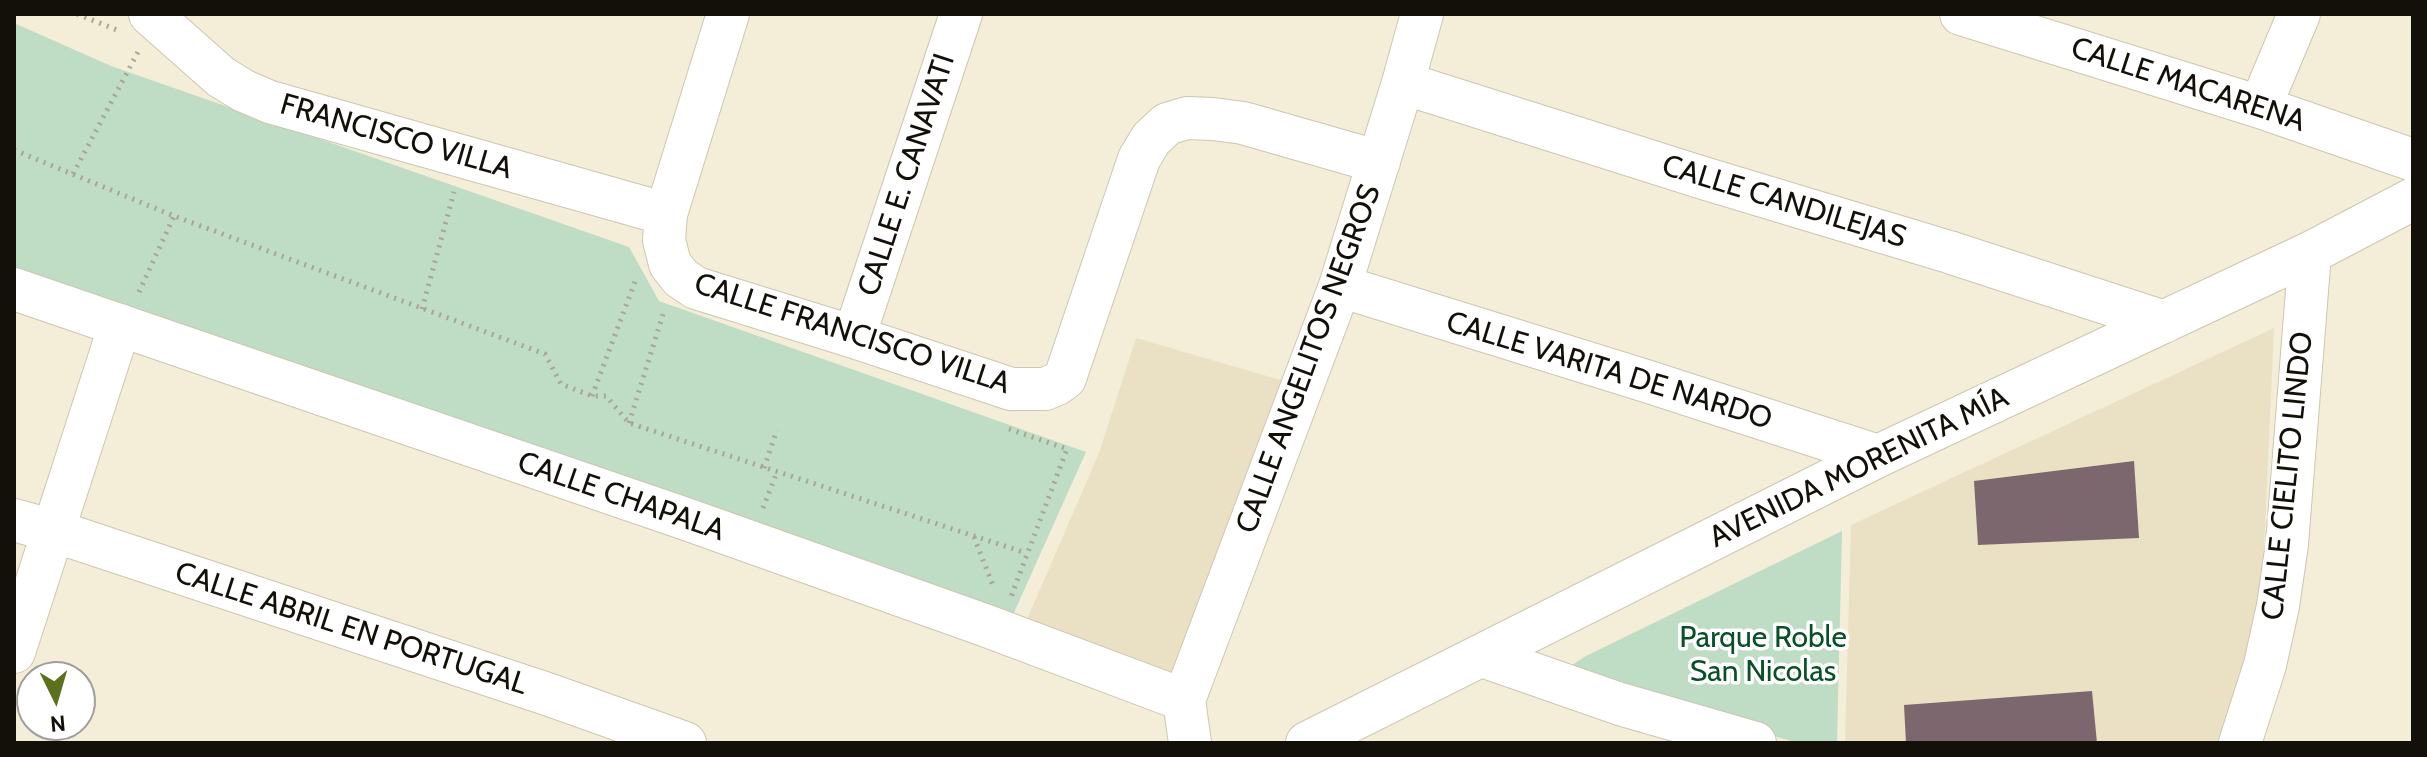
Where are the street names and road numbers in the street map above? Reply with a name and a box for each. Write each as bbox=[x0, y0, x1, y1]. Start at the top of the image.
street label: CALLE MACARENA bbox=[2066, 30, 2310, 140]
street label: CALLE E. CANAVATI bbox=[851, 49, 963, 301]
street label: FRANCISCO VILLA bbox=[276, 87, 516, 187]
street label: CALLE CANDILEJAS bbox=[1658, 148, 1910, 256]
street label: CALLE ANGELITOS NEGROS bbox=[1229, 180, 1389, 538]
street label: CALLE FRANCISCO VILLA bbox=[690, 266, 1014, 402]
street label: CALLE VARITA DE NARDO bbox=[1442, 304, 1776, 438]
street label: CALLE CIELITO LINDO bbox=[2255, 330, 2321, 622]
street label: AVENIDA MORENITA MÍA bbox=[1704, 380, 2014, 556]
street label: CALLE CHAPALA bbox=[513, 445, 729, 549]
street label: CALLE ABRIL EN PORTUGAL bbox=[170, 555, 532, 703]

